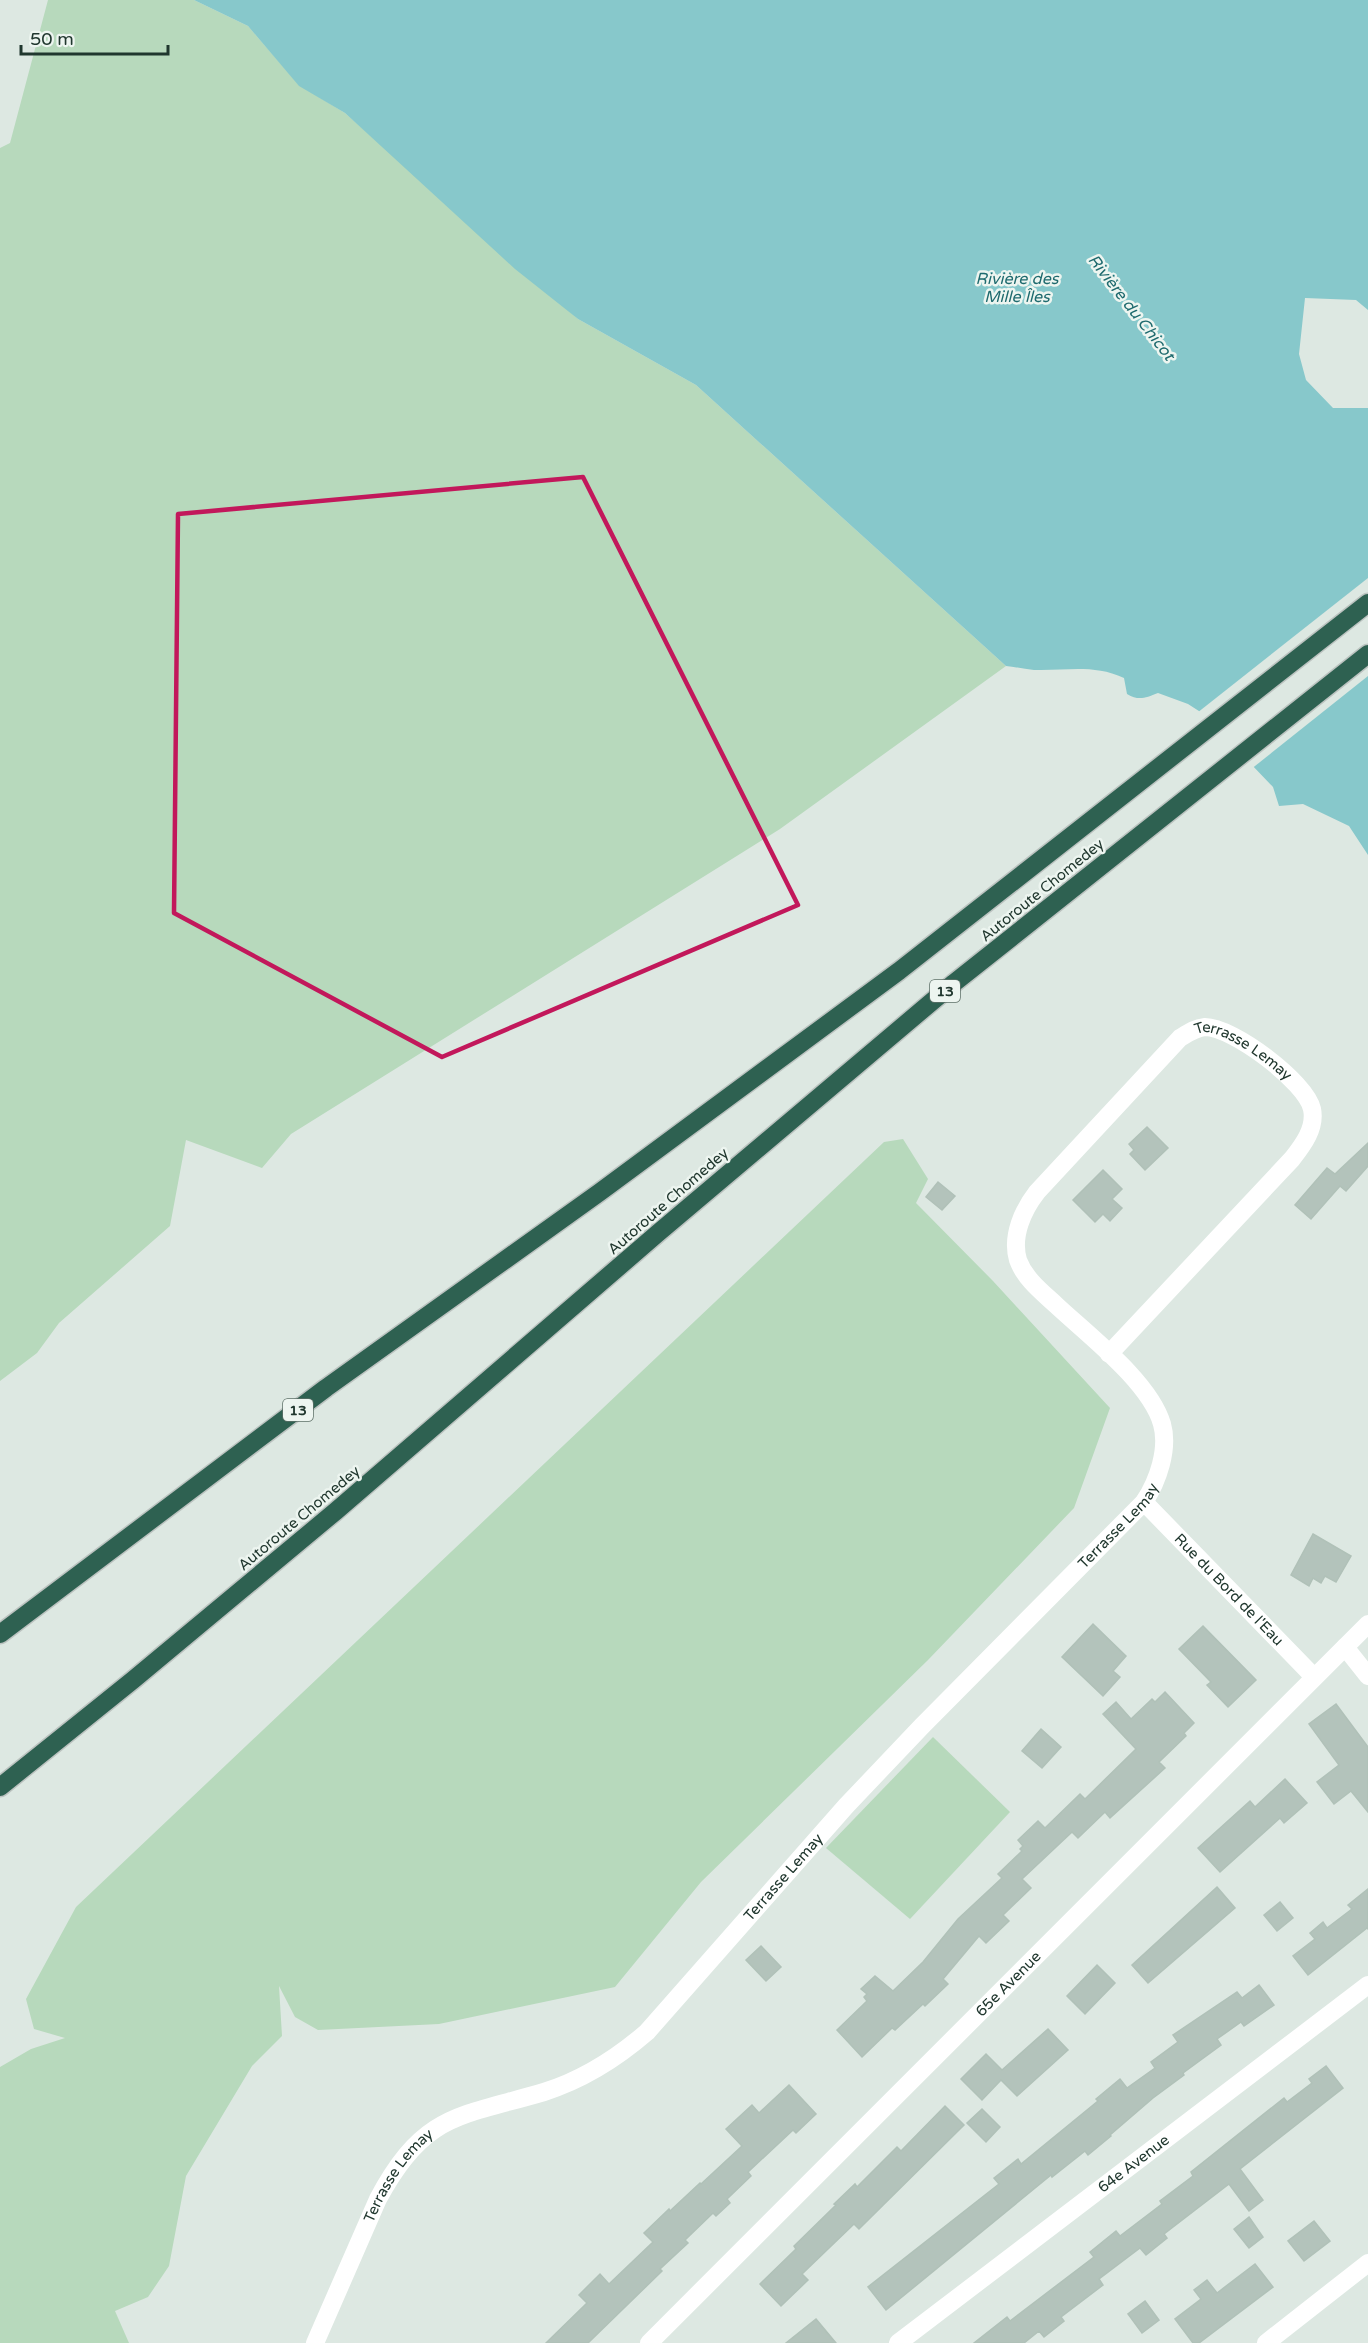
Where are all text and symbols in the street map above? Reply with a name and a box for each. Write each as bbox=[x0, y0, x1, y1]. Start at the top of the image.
scale bar bbox=[21, 18, 168, 56]
text: 50 m bbox=[30, 28, 74, 50]
water label: Rivière du Chicot bbox=[1084, 251, 1180, 366]
water label: Rivière des Mille Îles bbox=[976, 269, 1060, 307]
street label: Autoroute Chomedey bbox=[977, 835, 1107, 945]
road number: 13 bbox=[930, 980, 960, 1002]
street label: Terrasse Lemay bbox=[1192, 1018, 1296, 1084]
street label: Autoroute Chomedey bbox=[604, 1144, 732, 1258]
road number: 13 bbox=[283, 1399, 313, 1421]
street label: Autoroute Chomedey bbox=[234, 1462, 364, 1574]
street label: Terrasse Lemay bbox=[1074, 1480, 1162, 1572]
street label: Rue du Bord de l'Eau bbox=[1171, 1530, 1287, 1649]
street label: Terrasse Lemay bbox=[740, 1830, 827, 1925]
street label: 65e Avenue bbox=[972, 1947, 1045, 2020]
street label: Terrasse Lemay bbox=[360, 2125, 436, 2225]
street label: 64e Avenue bbox=[1094, 2131, 1173, 2197]

